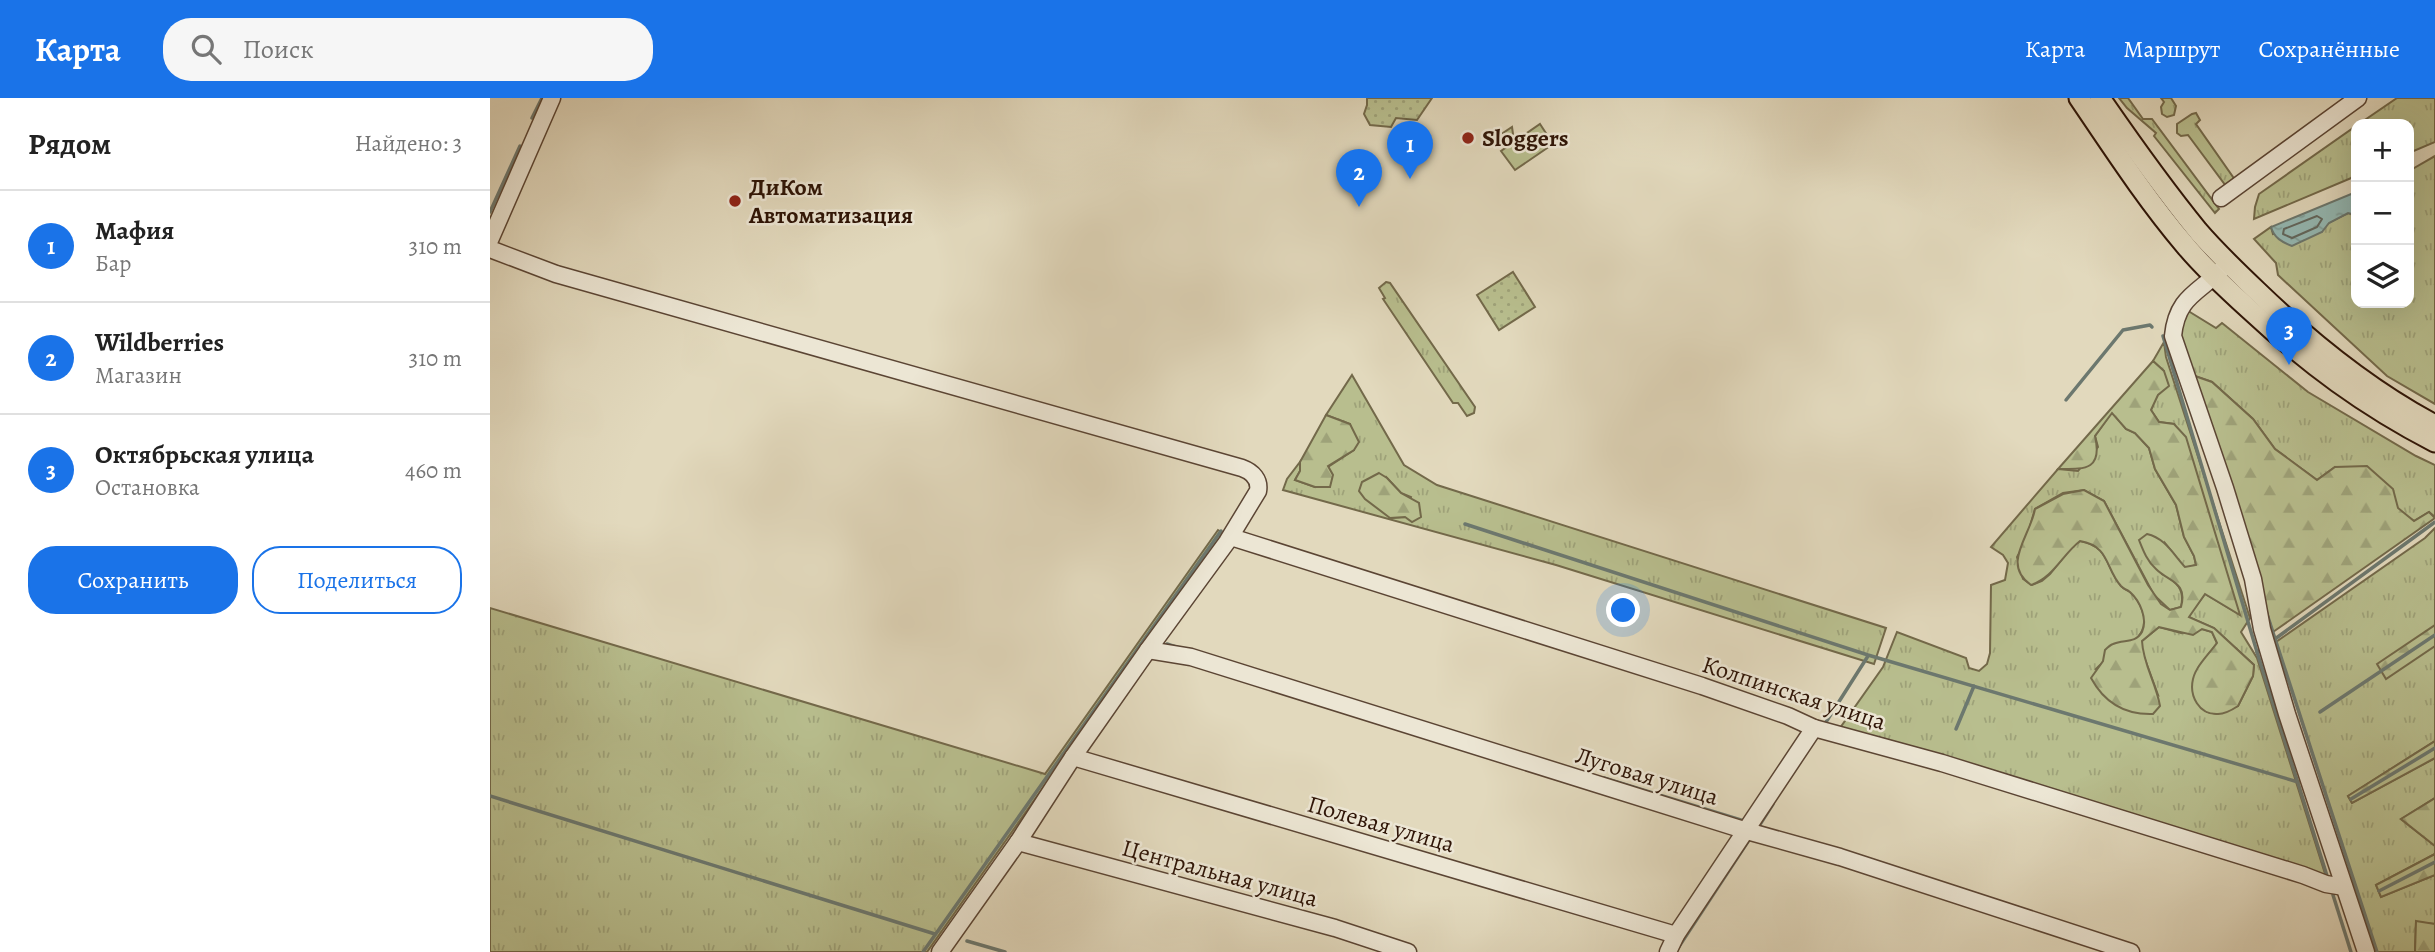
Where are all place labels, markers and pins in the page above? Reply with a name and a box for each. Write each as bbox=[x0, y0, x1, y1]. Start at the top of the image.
pin: 1 bbox=[1387, 121, 1433, 179]
place label: Sloggers bbox=[1482, 122, 1569, 154]
marker: Sloggers bbox=[1460, 130, 1476, 146]
pin: 2 bbox=[1336, 149, 1382, 207]
place label: ДиКом Автоматизация bbox=[748, 171, 913, 231]
marker: ДиКом Автоматизация bbox=[727, 193, 743, 209]
pin: 3 bbox=[2266, 307, 2312, 365]

